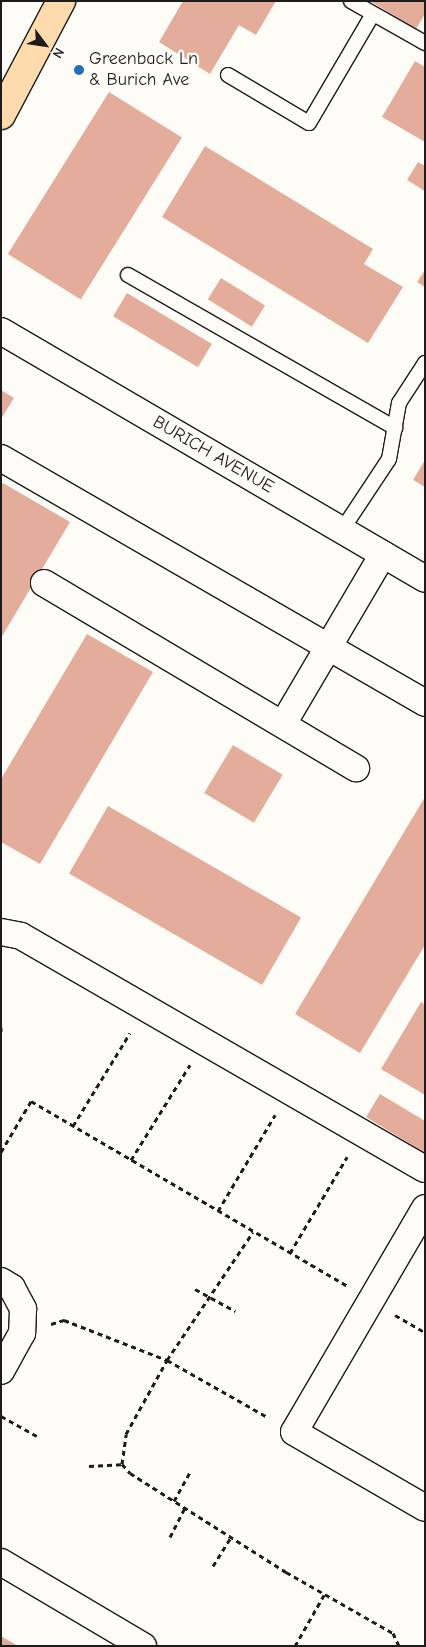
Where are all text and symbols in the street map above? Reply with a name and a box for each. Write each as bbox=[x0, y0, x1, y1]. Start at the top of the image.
north arrow bbox=[20, 20, 70, 70]
text: N bbox=[49, 45, 68, 61]
place label: Greenback Ln & Burich Ave bbox=[89, 49, 198, 92]
marker: Greenback Ln & Burich Ave bbox=[73, 64, 85, 76]
street label: BURICH AVENUE bbox=[149, 412, 277, 498]

